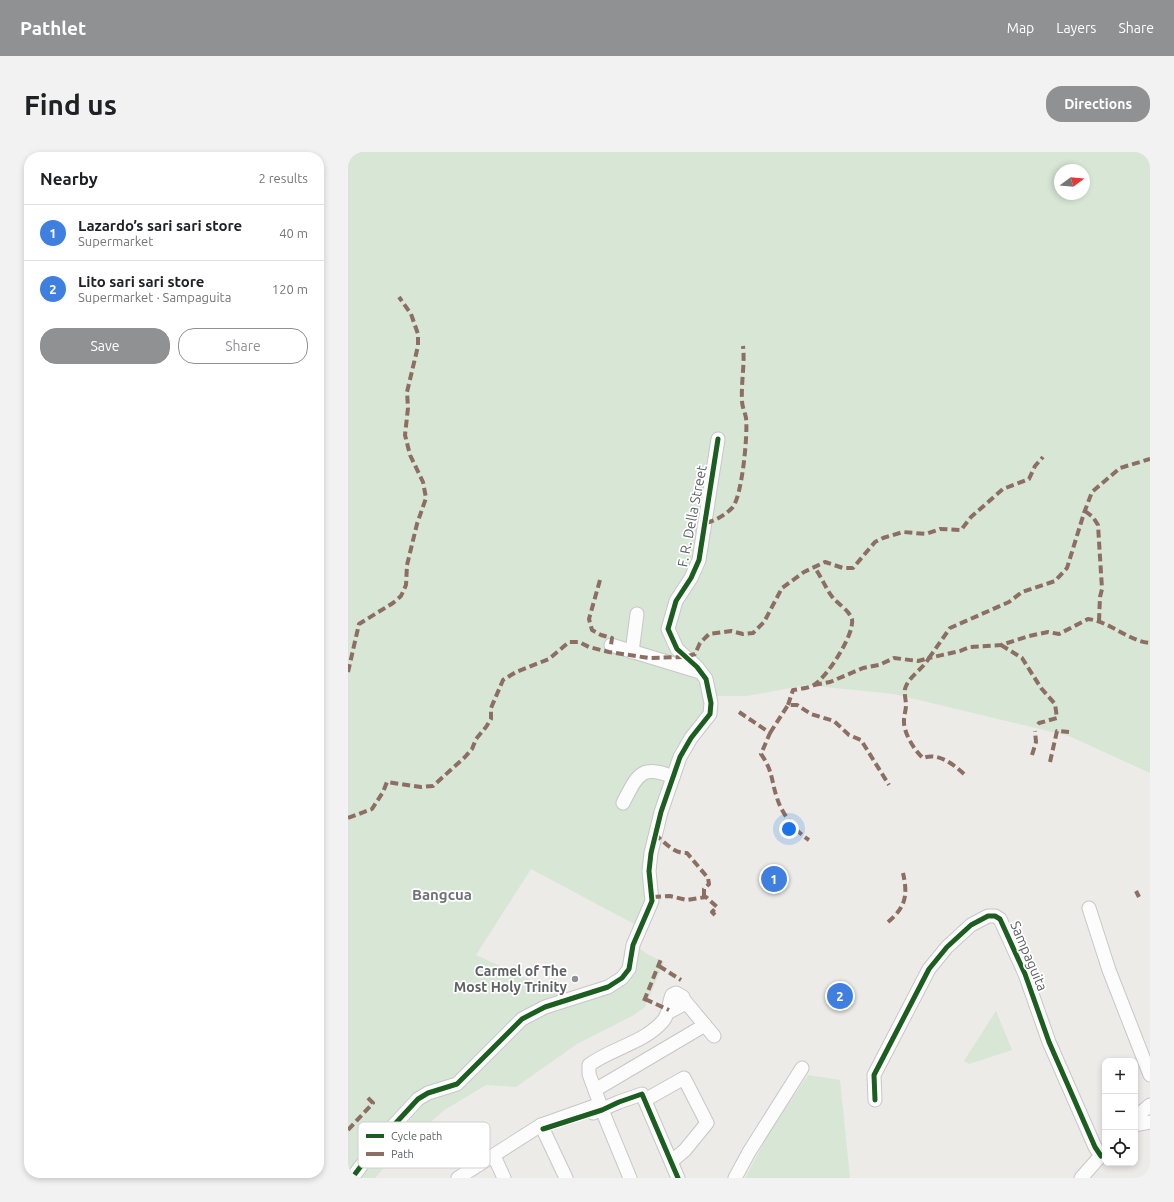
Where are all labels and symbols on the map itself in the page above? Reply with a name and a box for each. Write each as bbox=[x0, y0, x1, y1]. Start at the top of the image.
north arrow bbox=[1054, 164, 1090, 200]
street label: F. R. Della Street bbox=[674, 463, 710, 568]
your location bbox=[779, 819, 799, 839]
pin: 1 bbox=[761, 864, 787, 894]
district label: Bangcua bbox=[412, 886, 472, 903]
street label: Sampaguita bbox=[1007, 919, 1051, 993]
place label: Carmel of The Most Holy Trinity bbox=[454, 963, 568, 995]
marker: Carmel of The Most Holy Trinity bbox=[570, 974, 580, 984]
pin: 2 bbox=[827, 981, 853, 1011]
legend bbox=[358, 1122, 490, 1168]
text: Cycle path bbox=[391, 1130, 442, 1142]
text: Path bbox=[391, 1148, 414, 1160]

